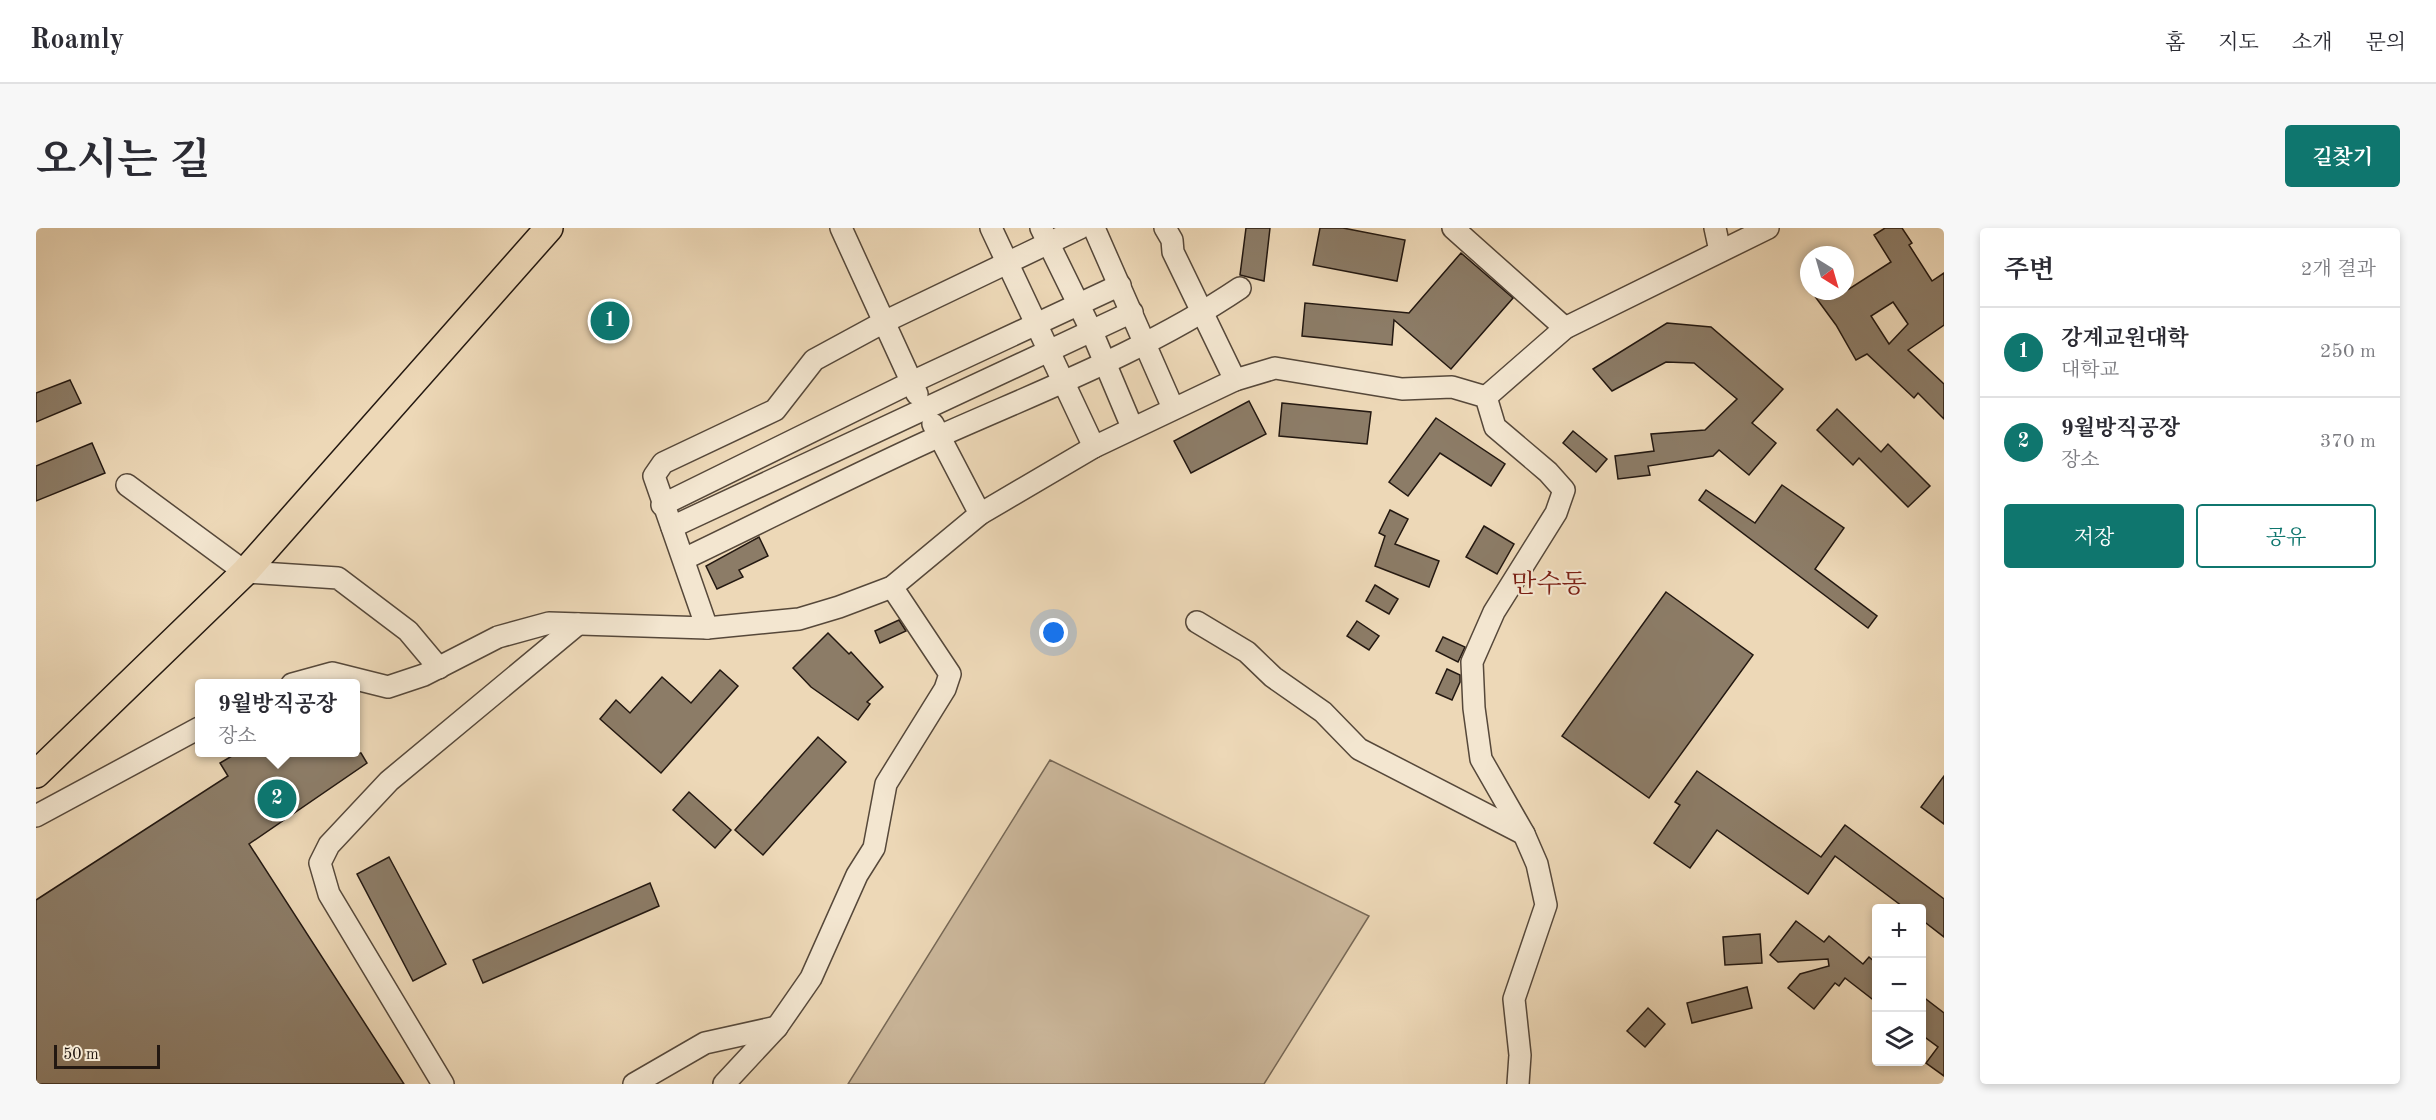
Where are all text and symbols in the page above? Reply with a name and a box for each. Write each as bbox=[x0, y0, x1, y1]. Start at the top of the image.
text: Roamly bbox=[30, 27, 124, 55]
text: 홈 bbox=[2165, 33, 2185, 54]
text: 지도 bbox=[2218, 33, 2259, 54]
text: 소개 bbox=[2292, 33, 2332, 54]
text: 문의 bbox=[2365, 33, 2406, 54]
button: 길찾기 bbox=[2285, 125, 2400, 187]
text: 오시는 길 bbox=[36, 141, 210, 183]
north arrow bbox=[1800, 246, 1854, 300]
text: 주변 bbox=[2004, 258, 2054, 284]
text: 2개 결과 bbox=[2301, 260, 2376, 280]
pin: 1 bbox=[590, 298, 630, 344]
text: 강계교원대학 bbox=[2061, 328, 2189, 350]
text: 1 bbox=[2018, 342, 2029, 362]
text: 250 m bbox=[2320, 342, 2376, 362]
text: 대학교 bbox=[2061, 361, 2119, 381]
text: 9월방직공장 bbox=[2061, 418, 2180, 440]
text: 2 bbox=[2018, 432, 2029, 452]
text: 370 m bbox=[2320, 432, 2376, 452]
text: 장소 bbox=[2061, 451, 2100, 471]
button: 저장 bbox=[2004, 504, 2184, 568]
button: 공유 bbox=[2196, 504, 2376, 568]
district label: 만수동 bbox=[1511, 570, 1587, 598]
your location bbox=[1039, 618, 1068, 647]
popup bbox=[195, 679, 360, 757]
text: 9월방직공장 bbox=[218, 694, 337, 716]
text: 장소 bbox=[218, 727, 257, 747]
pin: 2 bbox=[258, 776, 296, 822]
map controls bbox=[1872, 904, 1926, 1066]
button: + bbox=[1872, 904, 1926, 958]
button: − bbox=[1872, 958, 1926, 1012]
button: layers bbox=[1872, 1012, 1926, 1066]
scale bar bbox=[54, 1042, 160, 1070]
text: 50 m bbox=[63, 1047, 99, 1063]

